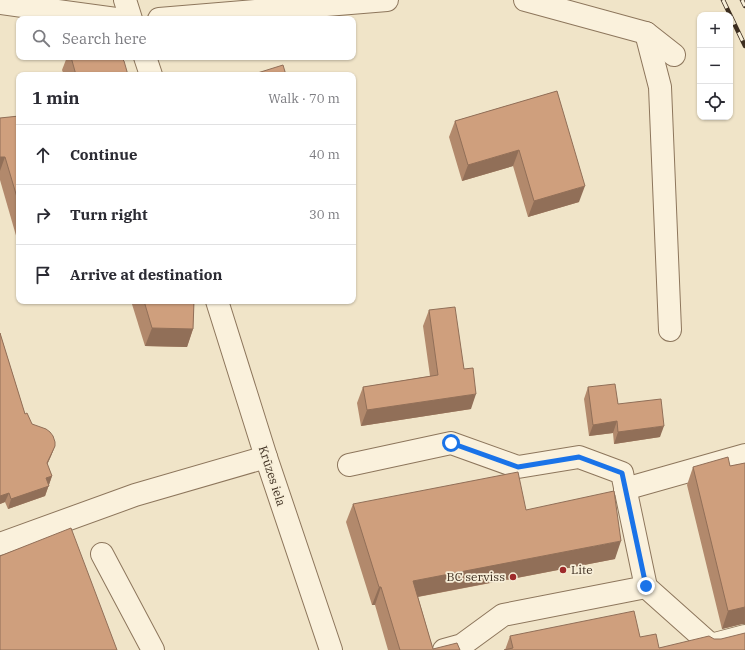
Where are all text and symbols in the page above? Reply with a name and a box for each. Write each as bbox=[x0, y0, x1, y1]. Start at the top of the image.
map controls bbox=[697, 12, 733, 120]
button: + bbox=[697, 12, 733, 48]
search box bbox=[16, 16, 356, 60]
icon: search bbox=[30, 27, 52, 49]
text: Search here bbox=[62, 29, 147, 48]
button: − bbox=[697, 48, 733, 84]
button: locate bbox=[697, 84, 733, 120]
text: 1 min bbox=[32, 87, 80, 109]
text: Walk · 70 m bbox=[268, 90, 340, 107]
icon: ahead bbox=[32, 144, 54, 166]
text: Continue bbox=[70, 145, 137, 164]
text: 40 m bbox=[309, 146, 340, 163]
icon: right bbox=[32, 204, 54, 226]
text: Turn right bbox=[70, 205, 148, 224]
text: 30 m bbox=[309, 206, 340, 223]
icon: arrive bbox=[32, 264, 54, 286]
text: Arrive at destination bbox=[70, 265, 222, 284]
route start bbox=[442, 434, 460, 452]
street label: Krūzes iela bbox=[256, 444, 289, 508]
place label: Lite bbox=[571, 562, 593, 577]
marker: Lite bbox=[558, 565, 568, 575]
place label: BC serviss bbox=[447, 569, 505, 584]
marker: BC serviss bbox=[508, 572, 518, 582]
route end bbox=[637, 577, 655, 595]

